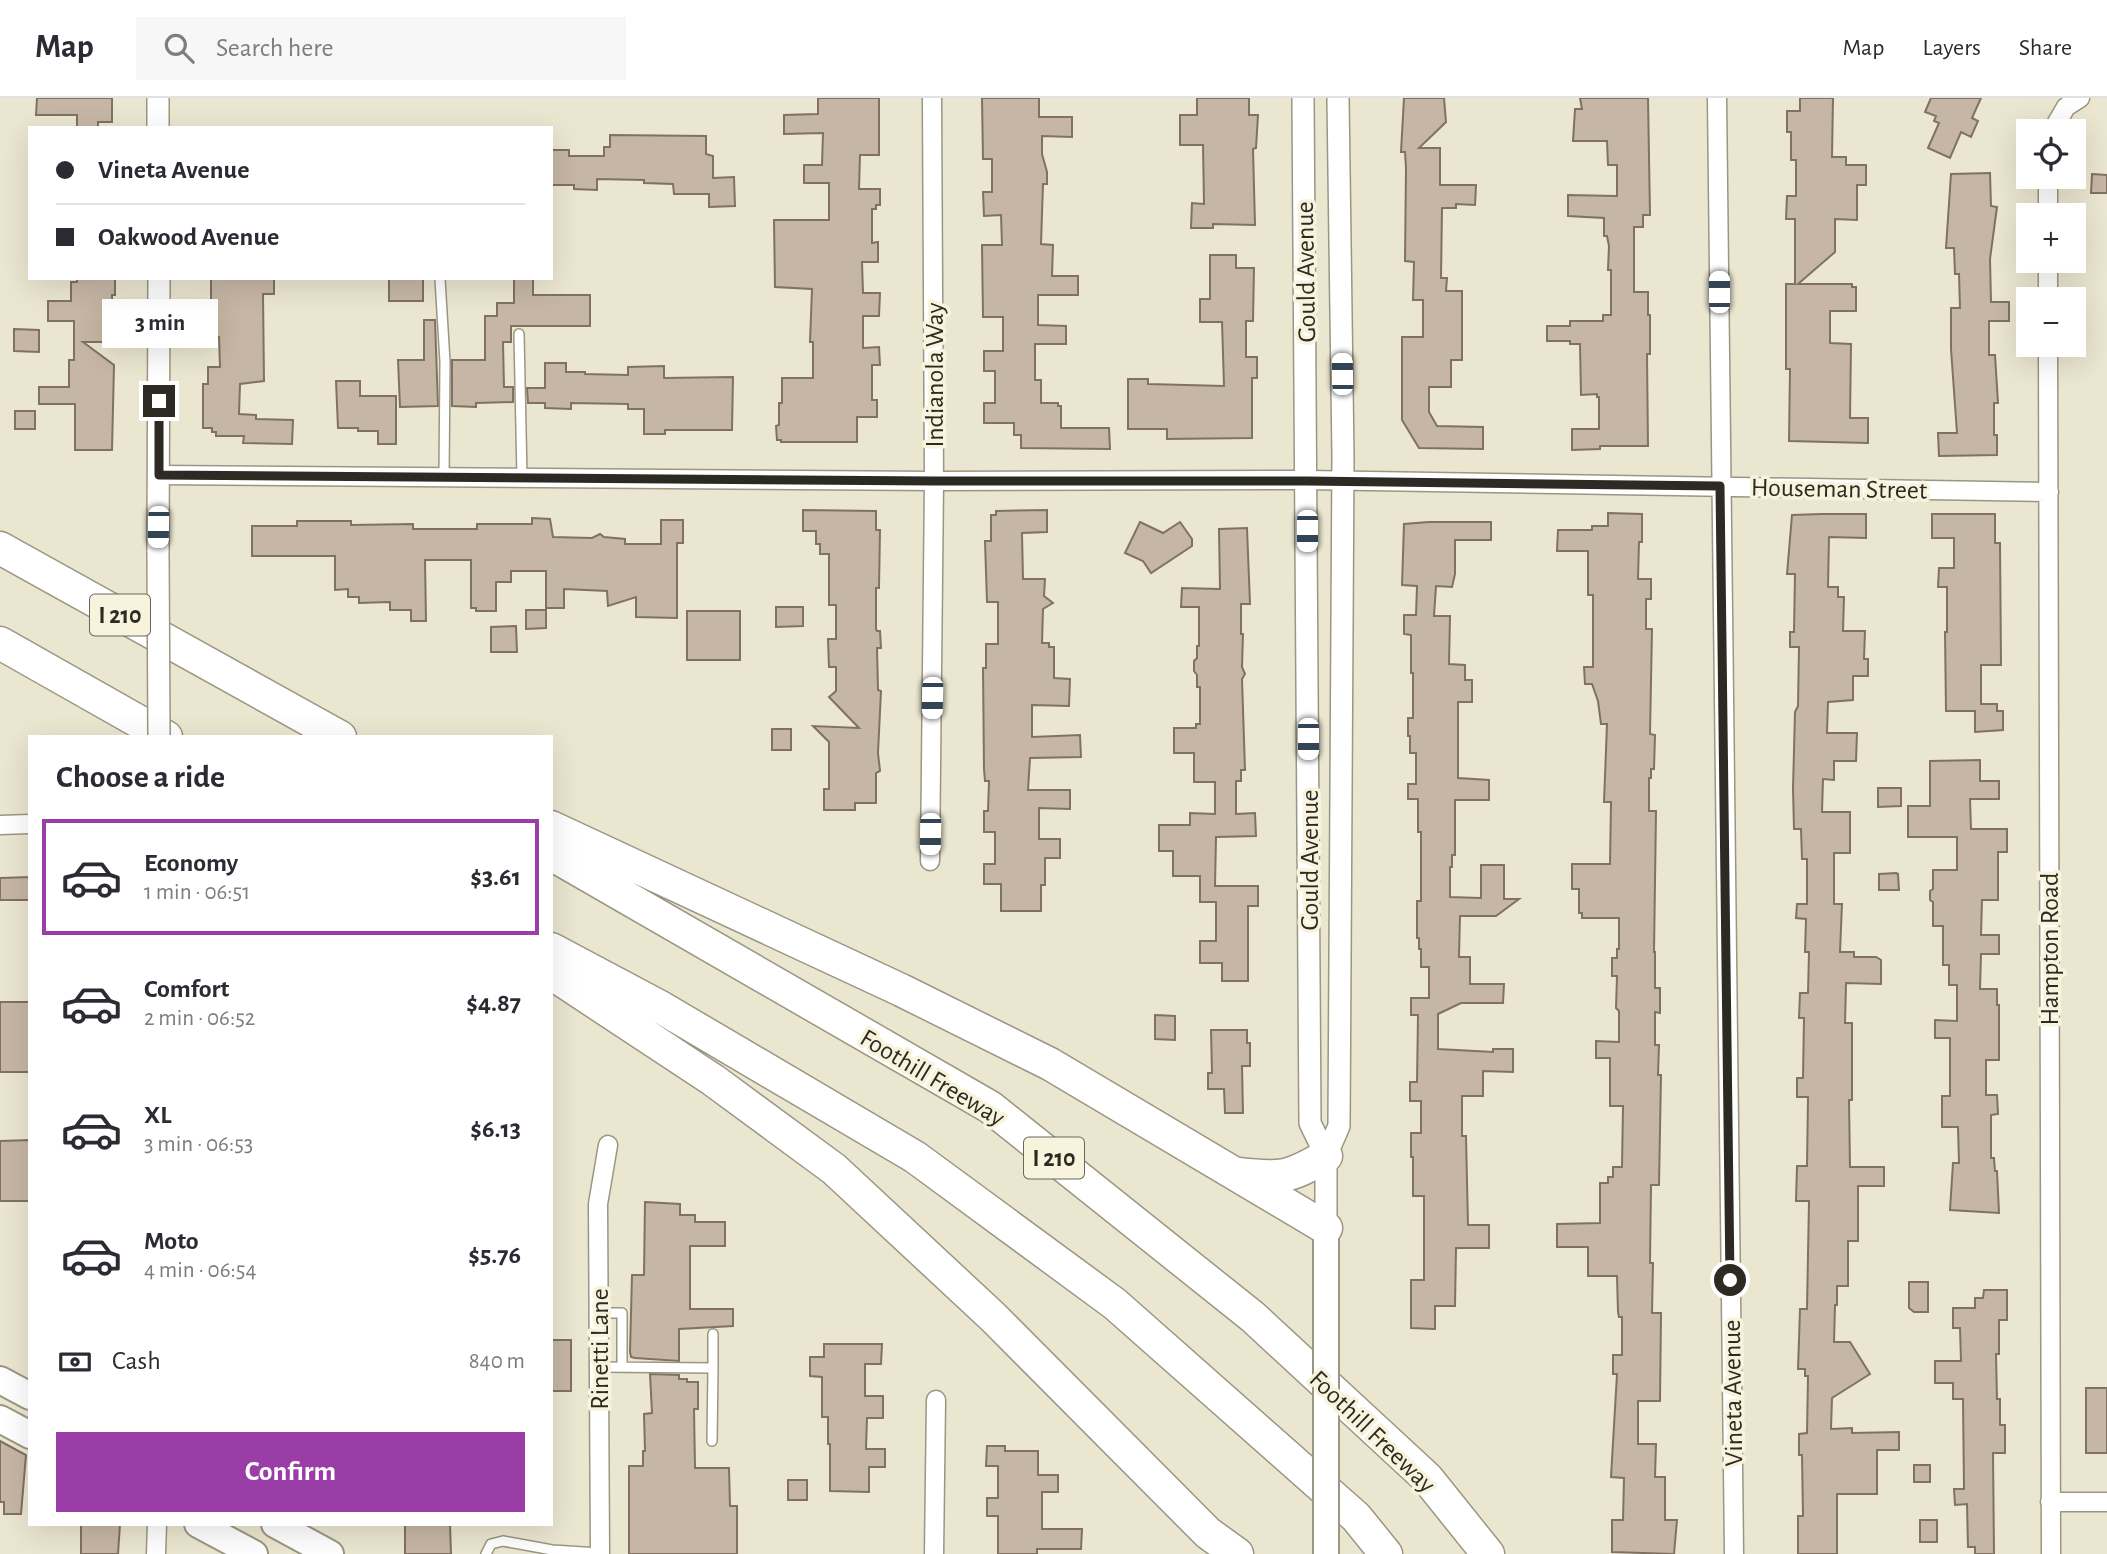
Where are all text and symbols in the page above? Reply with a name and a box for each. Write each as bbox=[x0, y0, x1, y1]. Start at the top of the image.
search box bbox=[136, 17, 626, 80]
icon: search bbox=[160, 29, 198, 67]
text: Map bbox=[35, 31, 94, 64]
text: Search here bbox=[216, 35, 334, 61]
text: Map bbox=[1842, 36, 1884, 60]
text: Layers bbox=[1922, 36, 1981, 60]
text: Share bbox=[2019, 36, 2072, 60]
map controls bbox=[2016, 119, 2086, 357]
button: locate bbox=[2016, 119, 2086, 189]
text: Vineta Avenue bbox=[98, 157, 249, 183]
street label: Gould Avenue bbox=[1292, 201, 1320, 343]
button: + bbox=[2016, 203, 2086, 273]
text: Oakwood Avenue bbox=[98, 224, 279, 250]
car bbox=[1709, 271, 1730, 313]
button: − bbox=[2016, 287, 2086, 357]
callout: 3 min bbox=[101, 300, 217, 348]
street label: Indianola Way bbox=[922, 302, 948, 448]
text: 3 min bbox=[135, 312, 185, 335]
car bbox=[1332, 353, 1353, 395]
route end bbox=[143, 385, 175, 417]
street label: Houseman Street bbox=[1751, 474, 1927, 504]
car bbox=[148, 506, 169, 548]
car bbox=[1297, 510, 1318, 552]
road number: I 210 bbox=[90, 594, 150, 636]
car bbox=[922, 677, 943, 719]
car bbox=[1298, 718, 1319, 760]
text: Choose a ride bbox=[56, 761, 225, 793]
street label: Gould Avenue bbox=[1297, 789, 1323, 931]
car bbox=[920, 813, 941, 855]
icon: car bbox=[60, 846, 123, 909]
text: Economy bbox=[144, 850, 238, 876]
text: $3.61 bbox=[470, 864, 521, 890]
street label: Hampton Road bbox=[2037, 873, 2063, 1025]
text: 1 min · 06:51 bbox=[144, 881, 250, 904]
icon: car bbox=[60, 972, 123, 1035]
text: Comfort bbox=[144, 976, 229, 1002]
text: $4.87 bbox=[466, 990, 521, 1016]
text: 2 min · 06:52 bbox=[144, 1007, 255, 1030]
street label: Foothill Freeway bbox=[856, 1025, 1009, 1131]
icon: car bbox=[60, 1098, 123, 1161]
text: XL bbox=[144, 1102, 171, 1128]
text: $6.13 bbox=[470, 1116, 521, 1142]
text: 3 min · 06:53 bbox=[144, 1133, 253, 1156]
road number: I 210 bbox=[1024, 1138, 1084, 1178]
icon: car bbox=[60, 1224, 123, 1287]
text: Moto bbox=[144, 1228, 199, 1254]
text: $5.76 bbox=[468, 1242, 521, 1268]
text: 4 min · 06:54 bbox=[144, 1259, 256, 1282]
route start bbox=[1714, 1264, 1746, 1296]
street label: Rinetti Lane bbox=[587, 1288, 613, 1410]
street label: Vineta Avenue bbox=[1719, 1319, 1747, 1467]
icon: cash bbox=[56, 1343, 94, 1381]
text: Cash bbox=[112, 1348, 161, 1374]
text: 840 m bbox=[469, 1350, 525, 1373]
street label: Foothill Freeway bbox=[1304, 1366, 1440, 1498]
button: Confirm bbox=[56, 1432, 525, 1512]

